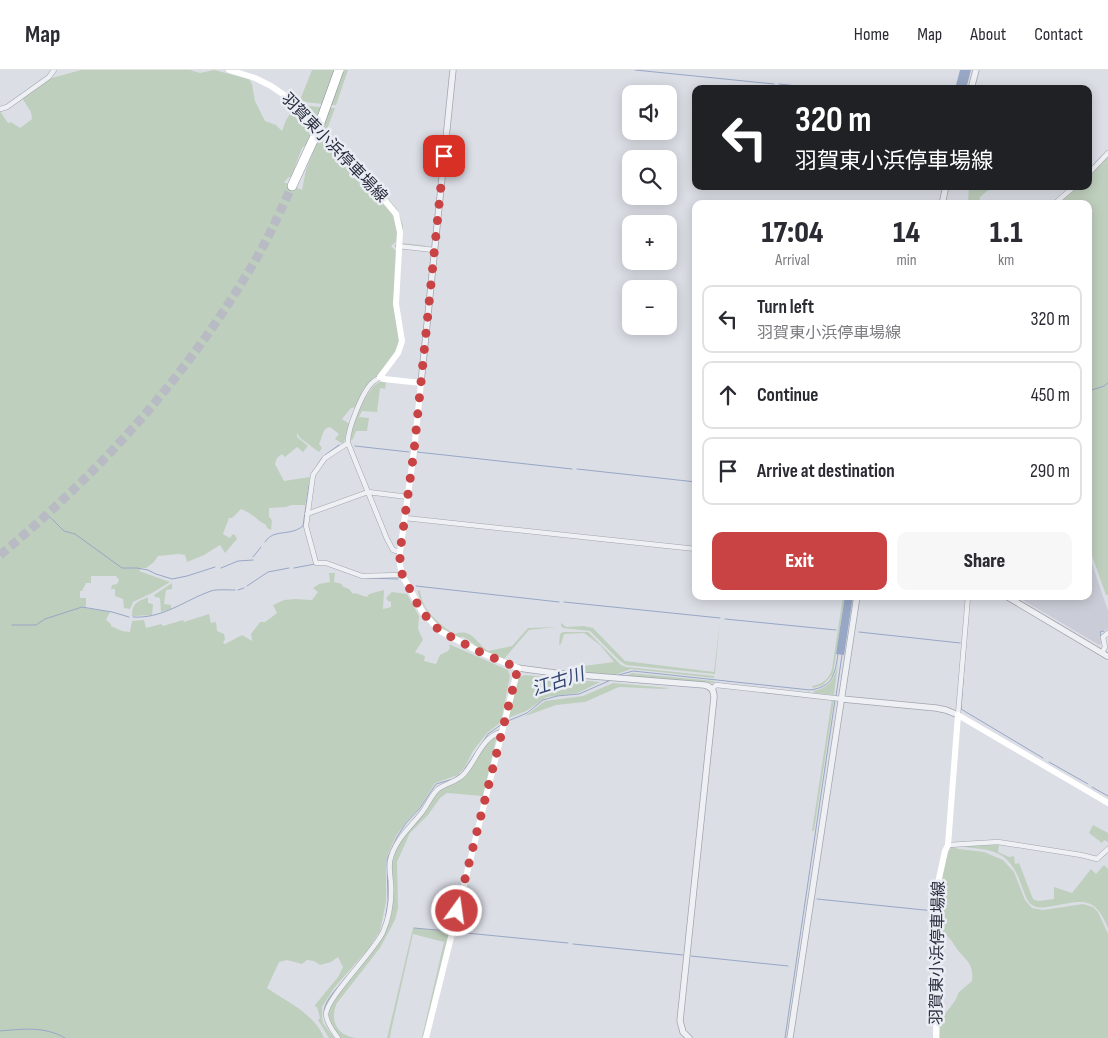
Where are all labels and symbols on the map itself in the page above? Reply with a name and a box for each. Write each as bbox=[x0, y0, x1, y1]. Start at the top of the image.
street label: 羽賀東小浜停車場線 bbox=[277, 90, 391, 206]
pin bbox=[423, 135, 465, 177]
water label: 江古川 bbox=[529, 663, 589, 700]
street label: 羽賀東小浜停車場線 bbox=[927, 881, 949, 1025]
position arrow bbox=[430, 884, 482, 936]

